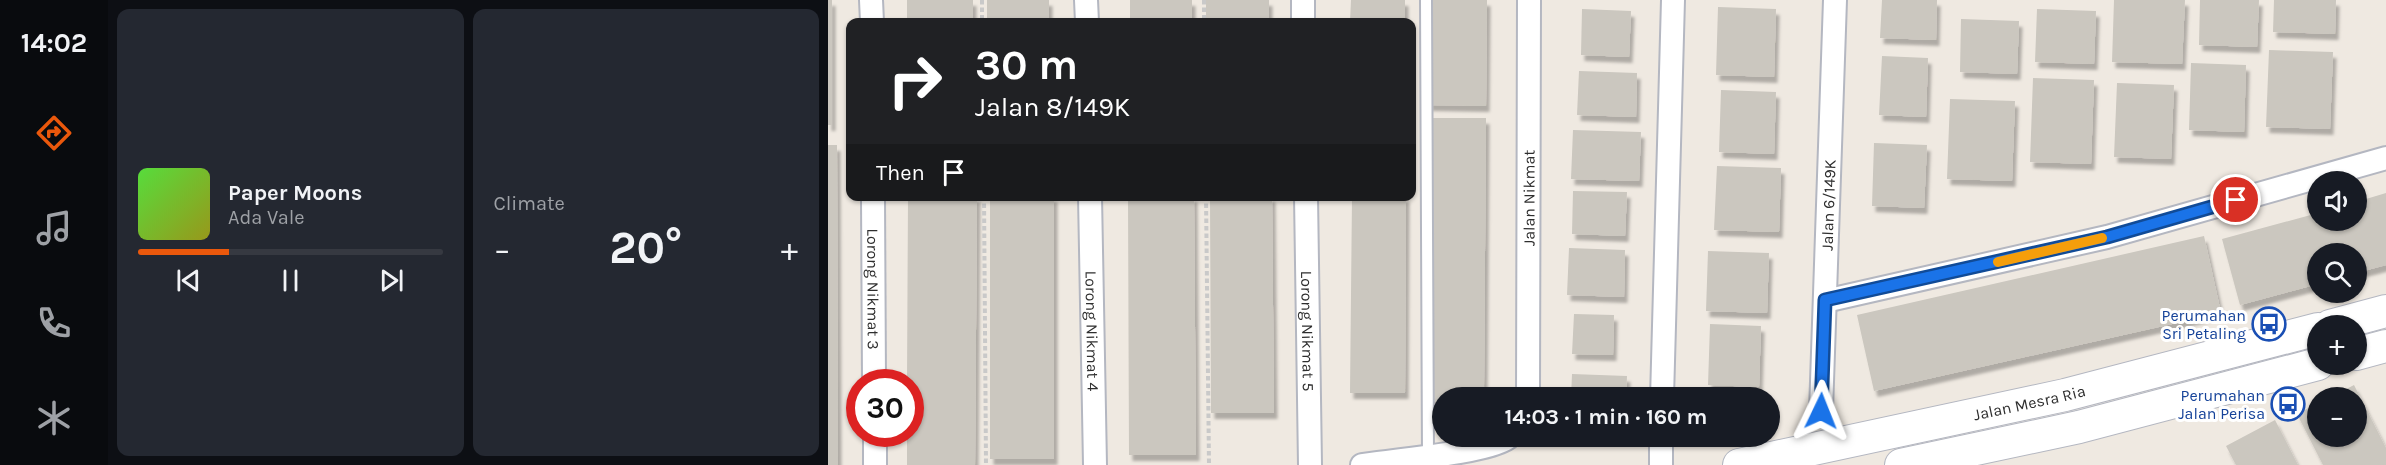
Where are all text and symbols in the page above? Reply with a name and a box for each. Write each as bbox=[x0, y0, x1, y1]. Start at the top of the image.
text: 14:02 bbox=[21, 27, 87, 59]
text: 30 m bbox=[975, 40, 1078, 90]
icon: right bbox=[876, 42, 954, 120]
text: Jalan 8/149K bbox=[975, 91, 1130, 123]
icon: directions bbox=[33, 112, 75, 154]
street label: Jalan Nikmat bbox=[1519, 150, 1538, 246]
icon: arrive bbox=[937, 156, 970, 189]
street label: Jalan 6/149K bbox=[1817, 159, 1839, 251]
text: Then bbox=[876, 160, 925, 186]
map controls bbox=[2307, 171, 2367, 447]
button: sound bbox=[2307, 171, 2367, 231]
pin bbox=[2210, 174, 2261, 225]
text: Paper Moons bbox=[228, 180, 362, 206]
icon: arrive bbox=[2219, 183, 2252, 216]
text: Climate bbox=[494, 192, 565, 215]
text: Ada Vale bbox=[228, 206, 305, 229]
icon: music bbox=[33, 207, 75, 249]
text: 20° bbox=[609, 222, 682, 274]
street label: Lorong Nikmat 3 bbox=[864, 228, 883, 350]
text: − bbox=[494, 230, 511, 268]
text: + bbox=[781, 230, 798, 268]
button: search bbox=[2307, 243, 2367, 303]
icon: previous bbox=[172, 264, 205, 297]
icon: pause bbox=[274, 264, 307, 297]
icon: next bbox=[375, 264, 408, 297]
street label: Lorong Nikmat 4 bbox=[1082, 270, 1103, 392]
street label: Lorong Nikmat 5 bbox=[1298, 270, 1318, 391]
icon: phone bbox=[33, 302, 75, 344]
place label: Perumahan Sri Petaling bbox=[2162, 306, 2246, 343]
bus stop icon: Perumahan Sri Petaling bbox=[2251, 306, 2287, 342]
button: + bbox=[2307, 315, 2367, 375]
speed limit sign: 30 bbox=[846, 369, 924, 447]
position arrow bbox=[1789, 379, 1853, 443]
street label: Jalan Mesra Ria bbox=[1972, 381, 2087, 424]
place label: Perumahan Jalan Perisa bbox=[2178, 386, 2265, 423]
bus stop icon: Perumahan Jalan Perisa bbox=[2270, 386, 2306, 422]
button: − bbox=[2307, 387, 2367, 447]
icon: climate bbox=[33, 397, 75, 439]
text: 14:03 · 1 min · 160 m bbox=[1505, 404, 1707, 430]

